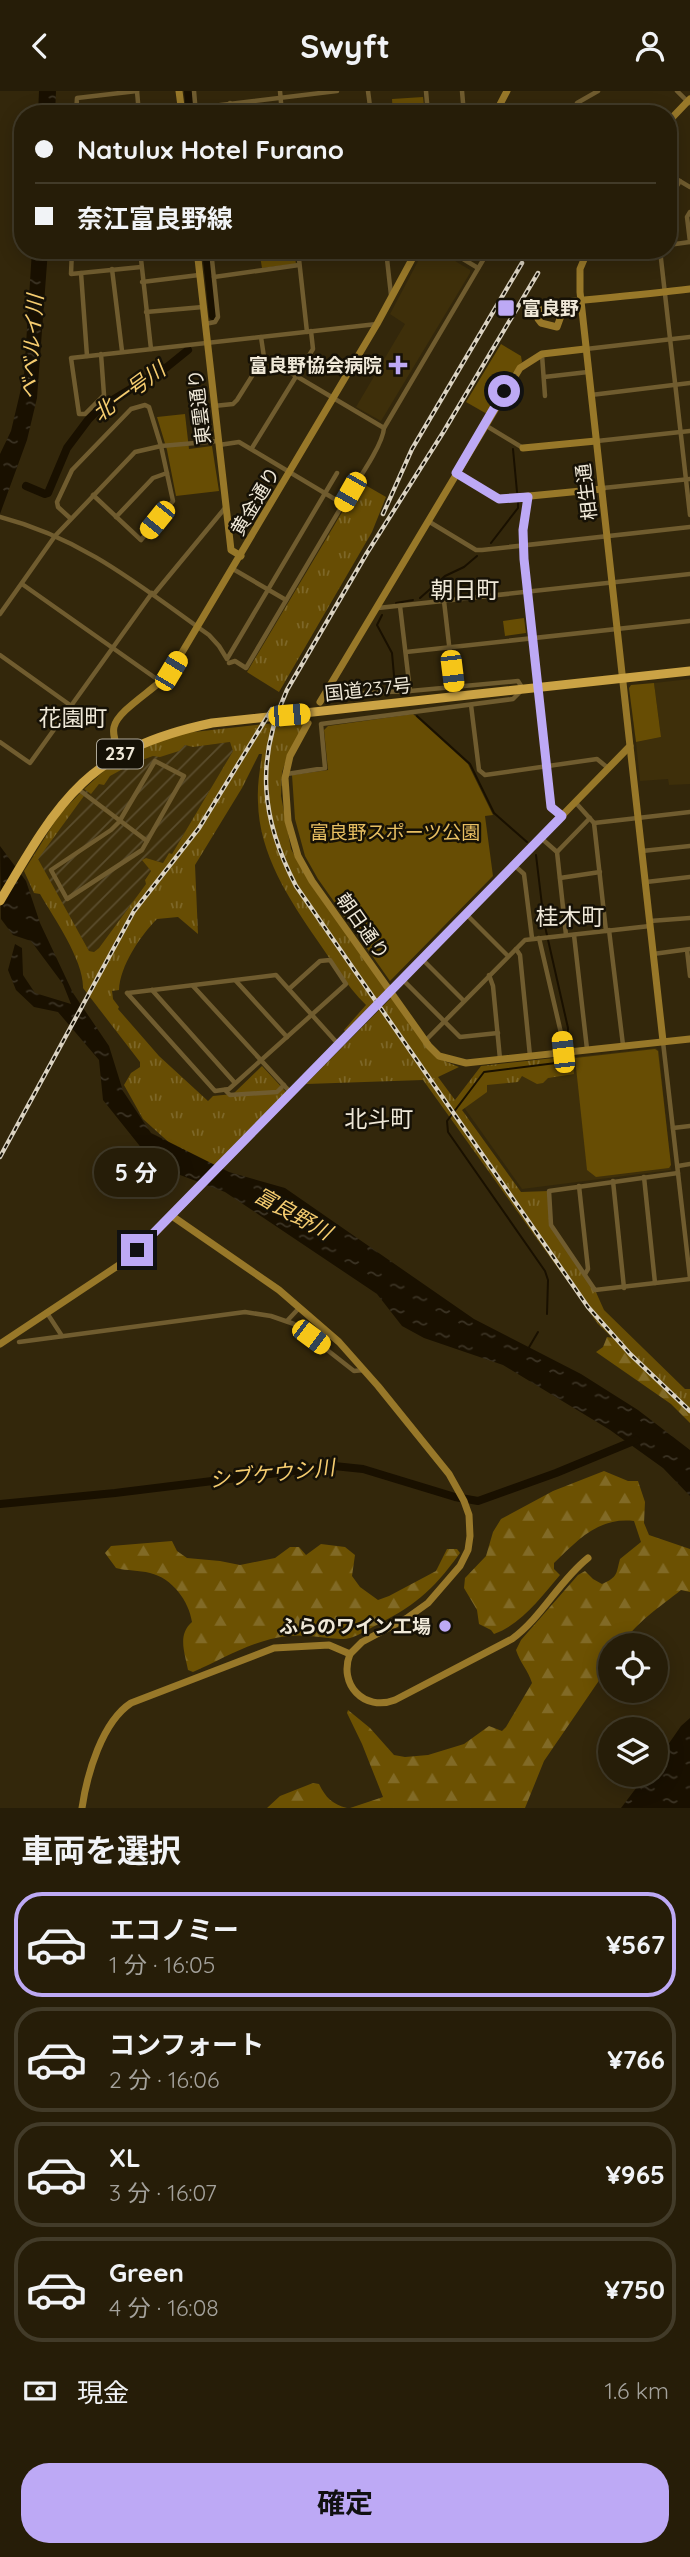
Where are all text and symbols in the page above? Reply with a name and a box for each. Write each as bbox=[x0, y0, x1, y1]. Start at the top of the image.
text: Swyft bbox=[300, 26, 390, 66]
icon: back bbox=[21, 27, 59, 65]
icon: person bbox=[631, 27, 669, 65]
text: Natulux Hotel Furano bbox=[77, 133, 344, 166]
text: 奈江富良野線 bbox=[77, 202, 233, 235]
water label: ベベルイ川 bbox=[14, 292, 48, 400]
place label: 富良野 bbox=[522, 296, 579, 320]
marker: 富良野 bbox=[496, 298, 516, 318]
place label: 富良野協会病院 bbox=[249, 353, 382, 377]
water label: 北一号川 bbox=[87, 355, 172, 426]
marker: 富良野協会病院 bbox=[388, 355, 408, 375]
street label: 東雲通り bbox=[182, 368, 216, 446]
route start bbox=[488, 375, 520, 407]
street label: 黄金通り bbox=[225, 462, 285, 540]
street label: 相生通 bbox=[571, 462, 601, 522]
car bbox=[331, 469, 370, 515]
car bbox=[136, 497, 179, 543]
district label: 朝日町 bbox=[431, 575, 500, 604]
car bbox=[152, 648, 191, 694]
car bbox=[440, 649, 465, 693]
street label: 国道237号 bbox=[323, 673, 413, 705]
district label: 花園町 bbox=[39, 703, 108, 732]
car bbox=[268, 703, 311, 727]
road number: 237 bbox=[97, 739, 143, 769]
park label: 富良野スポーツ公園 bbox=[310, 820, 480, 844]
street label: 朝日通り bbox=[331, 888, 395, 964]
district label: 桂木町 bbox=[536, 902, 605, 931]
car bbox=[551, 1030, 576, 1074]
district label: 北斗町 bbox=[345, 1104, 414, 1133]
callout: 5 分 bbox=[95, 1149, 179, 1197]
text: 5 分 bbox=[115, 1158, 157, 1187]
water label: 富良野川 bbox=[250, 1181, 338, 1246]
route end bbox=[121, 1234, 153, 1266]
car bbox=[288, 1316, 335, 1358]
water label: シブケウシ川 bbox=[208, 1453, 338, 1493]
place label: ふらのワイン工場 bbox=[279, 1614, 431, 1638]
marker: ふらのワイン工場 bbox=[437, 1618, 453, 1634]
map controls bbox=[598, 1633, 668, 1787]
button: locate bbox=[598, 1633, 668, 1703]
button: layers bbox=[598, 1717, 668, 1787]
text: 車両を選択 bbox=[21, 1830, 181, 1870]
icon: car bbox=[25, 1913, 88, 1976]
text: エコノミー bbox=[109, 1913, 239, 1946]
text: ¥567 bbox=[606, 1928, 665, 1961]
text: 1 分 · 16:05 bbox=[109, 1950, 215, 1979]
icon: car bbox=[25, 2028, 88, 2091]
text: コンフォート bbox=[109, 2028, 264, 2061]
text: ¥766 bbox=[607, 2043, 665, 2076]
text: 2 分 · 16:06 bbox=[109, 2065, 219, 2094]
text: XL bbox=[109, 2141, 141, 2174]
icon: car bbox=[25, 2143, 88, 2206]
text: ¥965 bbox=[605, 2158, 665, 2191]
text: 3 分 · 16:07 bbox=[109, 2178, 217, 2207]
text: Green bbox=[109, 2256, 184, 2289]
icon: car bbox=[25, 2258, 88, 2321]
text: ¥750 bbox=[604, 2273, 665, 2306]
text: 4 分 · 16:08 bbox=[109, 2293, 219, 2322]
icon: cash bbox=[21, 2372, 59, 2410]
text: 現金 bbox=[77, 2376, 129, 2409]
text: 1.6 km bbox=[604, 2376, 669, 2405]
button: 確定 bbox=[21, 2463, 669, 2543]

